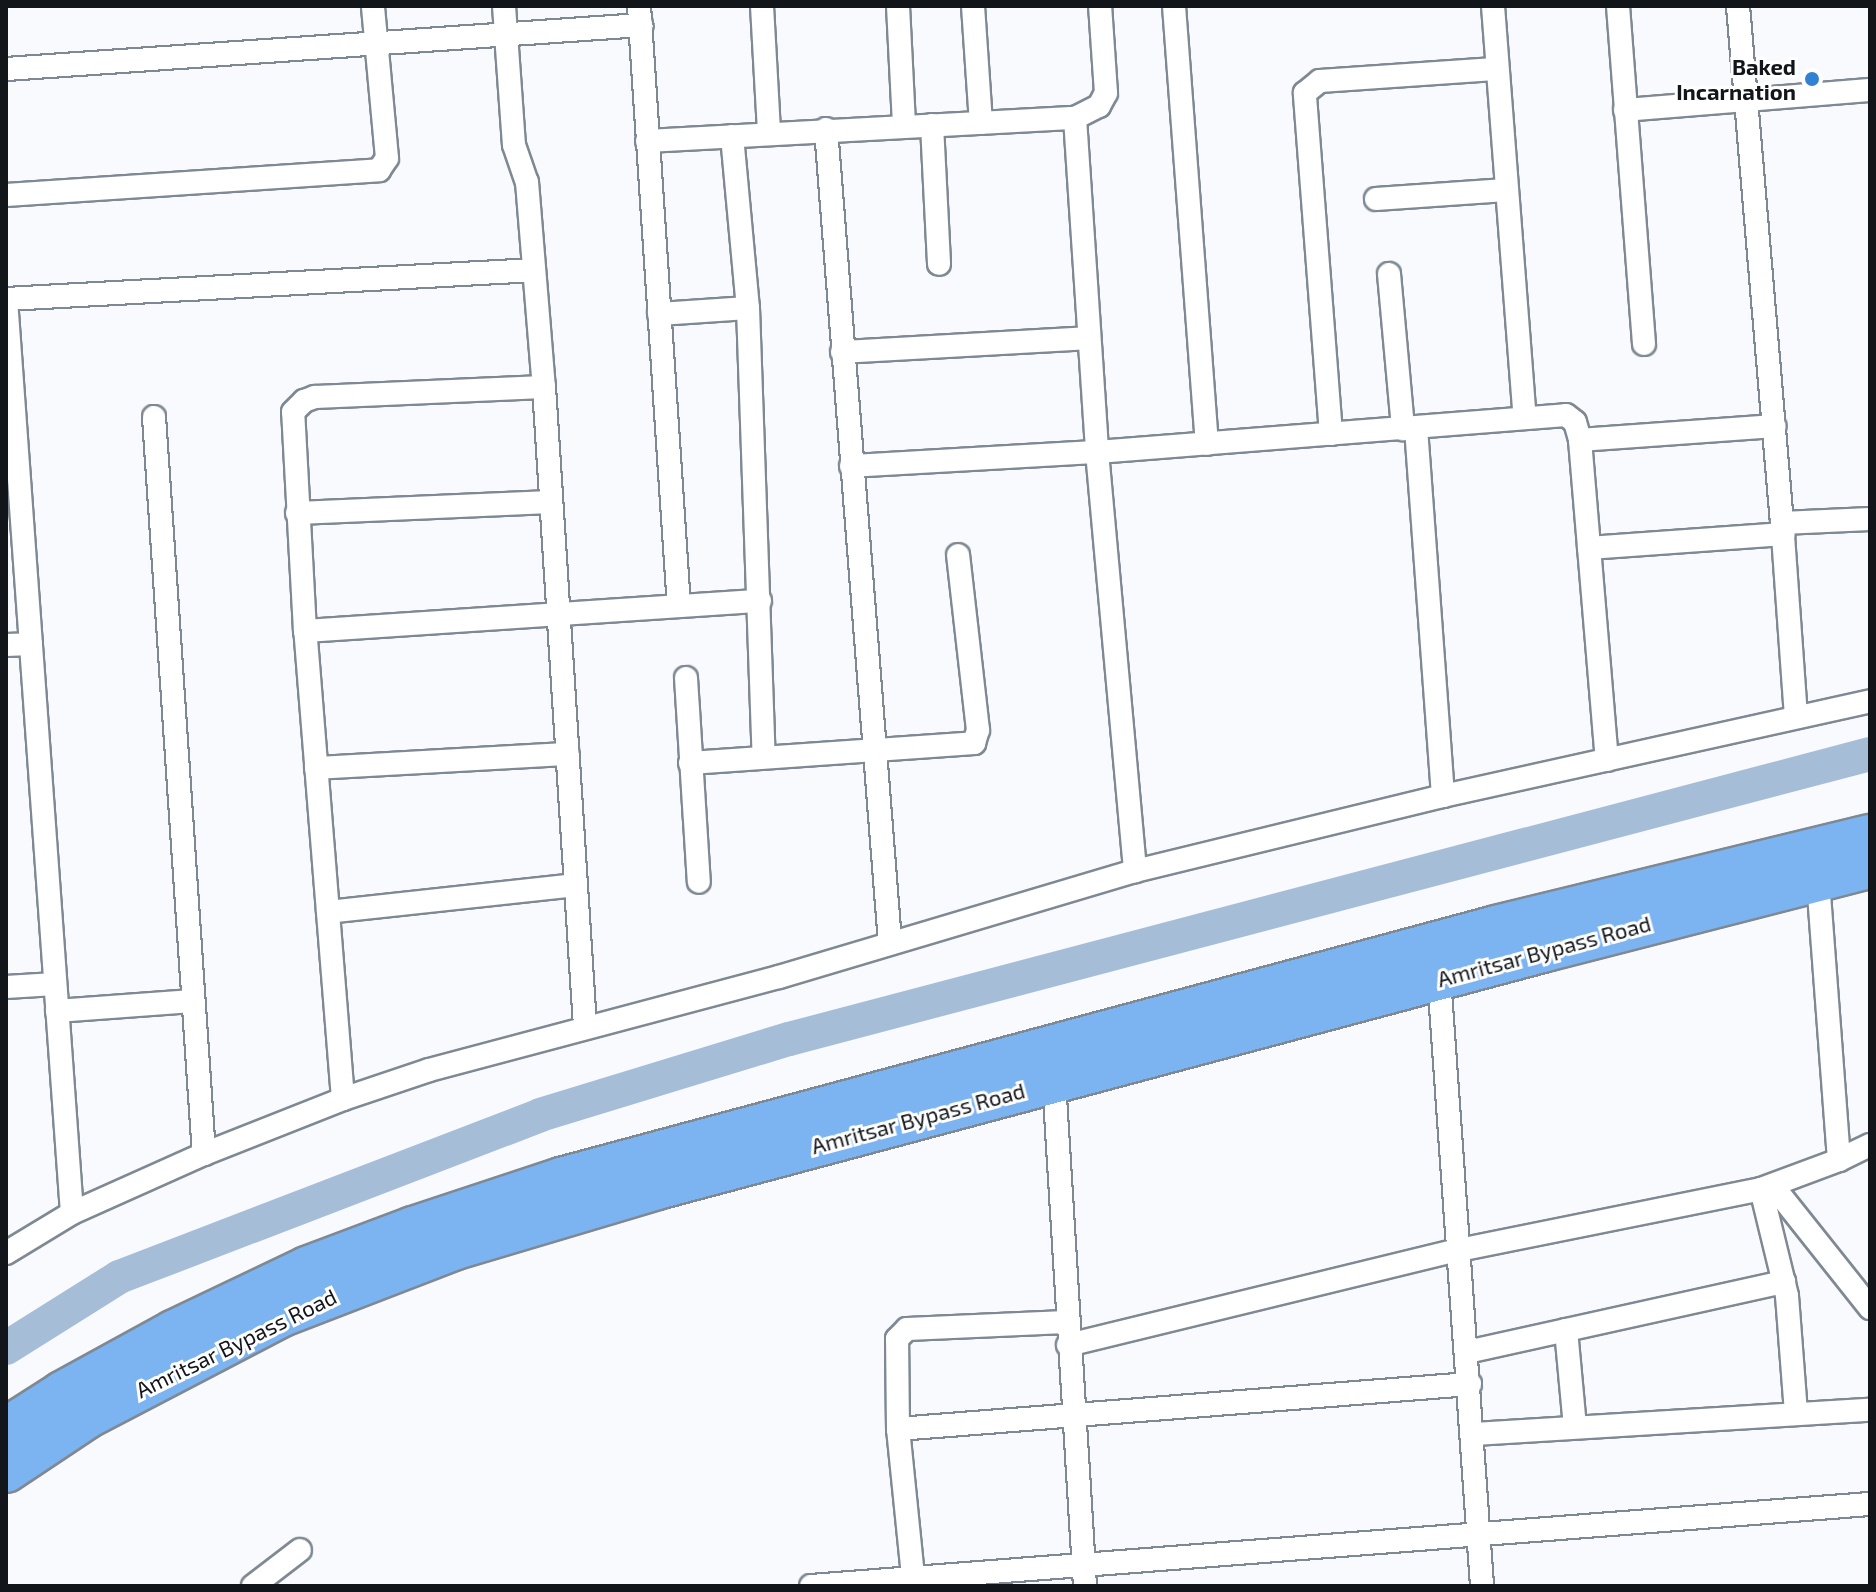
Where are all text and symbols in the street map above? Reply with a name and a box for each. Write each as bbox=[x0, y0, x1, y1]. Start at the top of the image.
place label: Baked Incarnation bbox=[1676, 53, 1796, 104]
marker: Baked Incarnation bbox=[1803, 70, 1821, 88]
street label: Amritsar Bypass Road bbox=[1434, 910, 1654, 992]
street label: Amritsar Bypass Road bbox=[808, 1077, 1028, 1159]
street label: Amritsar Bypass Road bbox=[131, 1283, 341, 1403]

